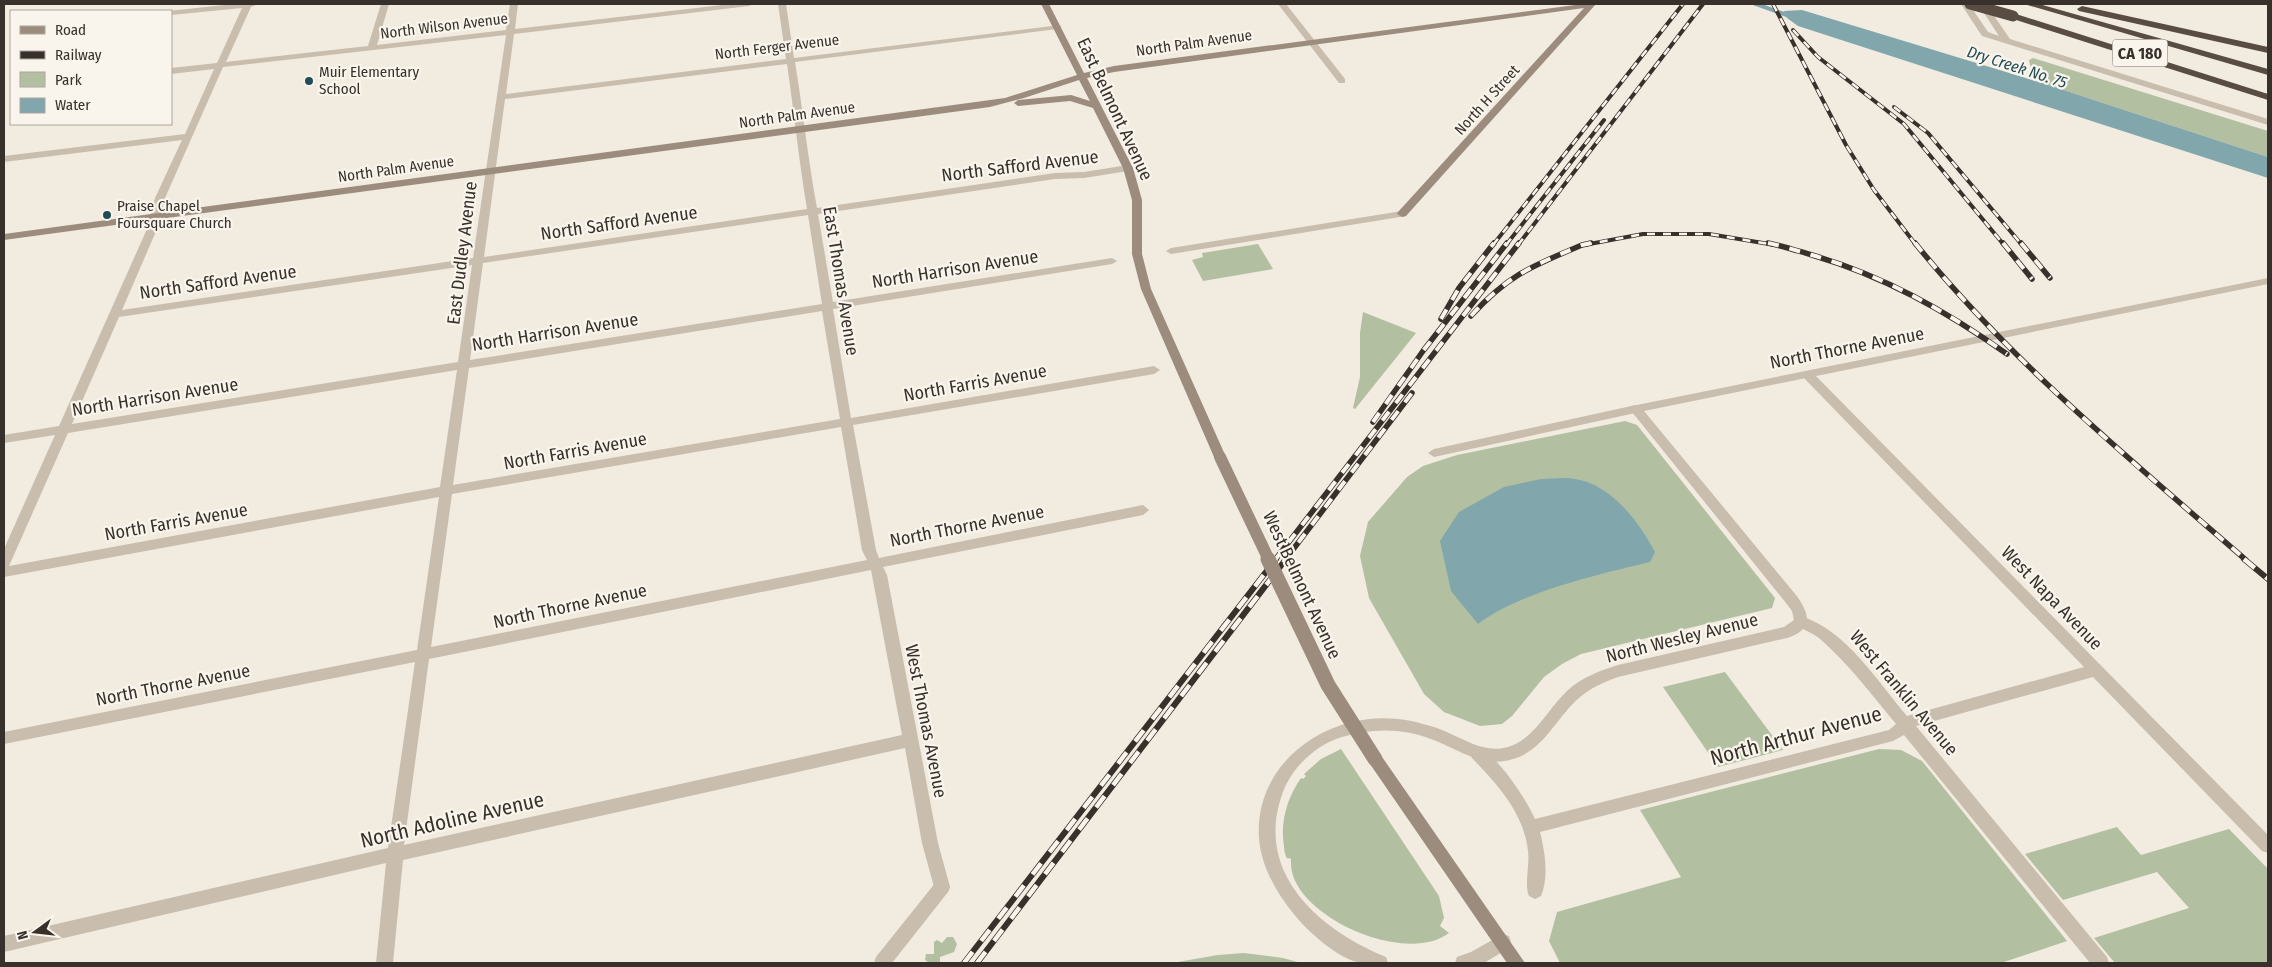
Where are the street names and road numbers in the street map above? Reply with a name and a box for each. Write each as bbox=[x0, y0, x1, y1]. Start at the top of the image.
street label: North Wilson Avenue bbox=[379, 9, 509, 43]
street label: North Palm Avenue bbox=[1135, 26, 1253, 60]
street label: North Ferger Avenue bbox=[714, 30, 840, 64]
street label: East Belmont Avenue bbox=[1072, 34, 1158, 184]
road number: CA 180 bbox=[2112, 40, 2168, 66]
street label: North H Street bbox=[1451, 61, 1523, 139]
street label: North Palm Avenue bbox=[738, 98, 856, 132]
street label: North Safford Avenue bbox=[940, 145, 1100, 187]
street label: North Palm Avenue bbox=[337, 152, 455, 186]
street label: East Dudley Avenue bbox=[442, 180, 482, 326]
street label: North Safford Avenue bbox=[539, 201, 699, 245]
street label: East Thomas Avenue bbox=[818, 205, 864, 357]
street label: North Harrison Avenue bbox=[870, 245, 1040, 293]
street label: North Safford Avenue bbox=[138, 260, 298, 304]
street label: North Harrison Avenue bbox=[470, 308, 640, 356]
street label: North Thorne Avenue bbox=[1768, 322, 1926, 374]
street label: North Farris Avenue bbox=[902, 360, 1048, 406]
street label: North Harrison Avenue bbox=[70, 373, 240, 421]
street label: North Farris Avenue bbox=[502, 428, 648, 474]
street label: North Farris Avenue bbox=[103, 499, 249, 545]
street label: North Thorne Avenue bbox=[888, 500, 1046, 552]
street label: West Belmont Avenue bbox=[1258, 508, 1346, 662]
street label: West Napa Avenue bbox=[1997, 541, 2107, 655]
street label: North Thorne Avenue bbox=[491, 579, 649, 633]
street label: North Wesley Avenue bbox=[1604, 608, 1760, 668]
street label: West Franklin Avenue bbox=[1845, 626, 1963, 760]
street label: West Thomas Avenue bbox=[900, 642, 952, 800]
street label: North Thorne Avenue bbox=[94, 659, 252, 711]
street label: North Arthur Avenue bbox=[1707, 701, 1885, 771]
street label: North Adoline Avenue bbox=[358, 786, 546, 854]

